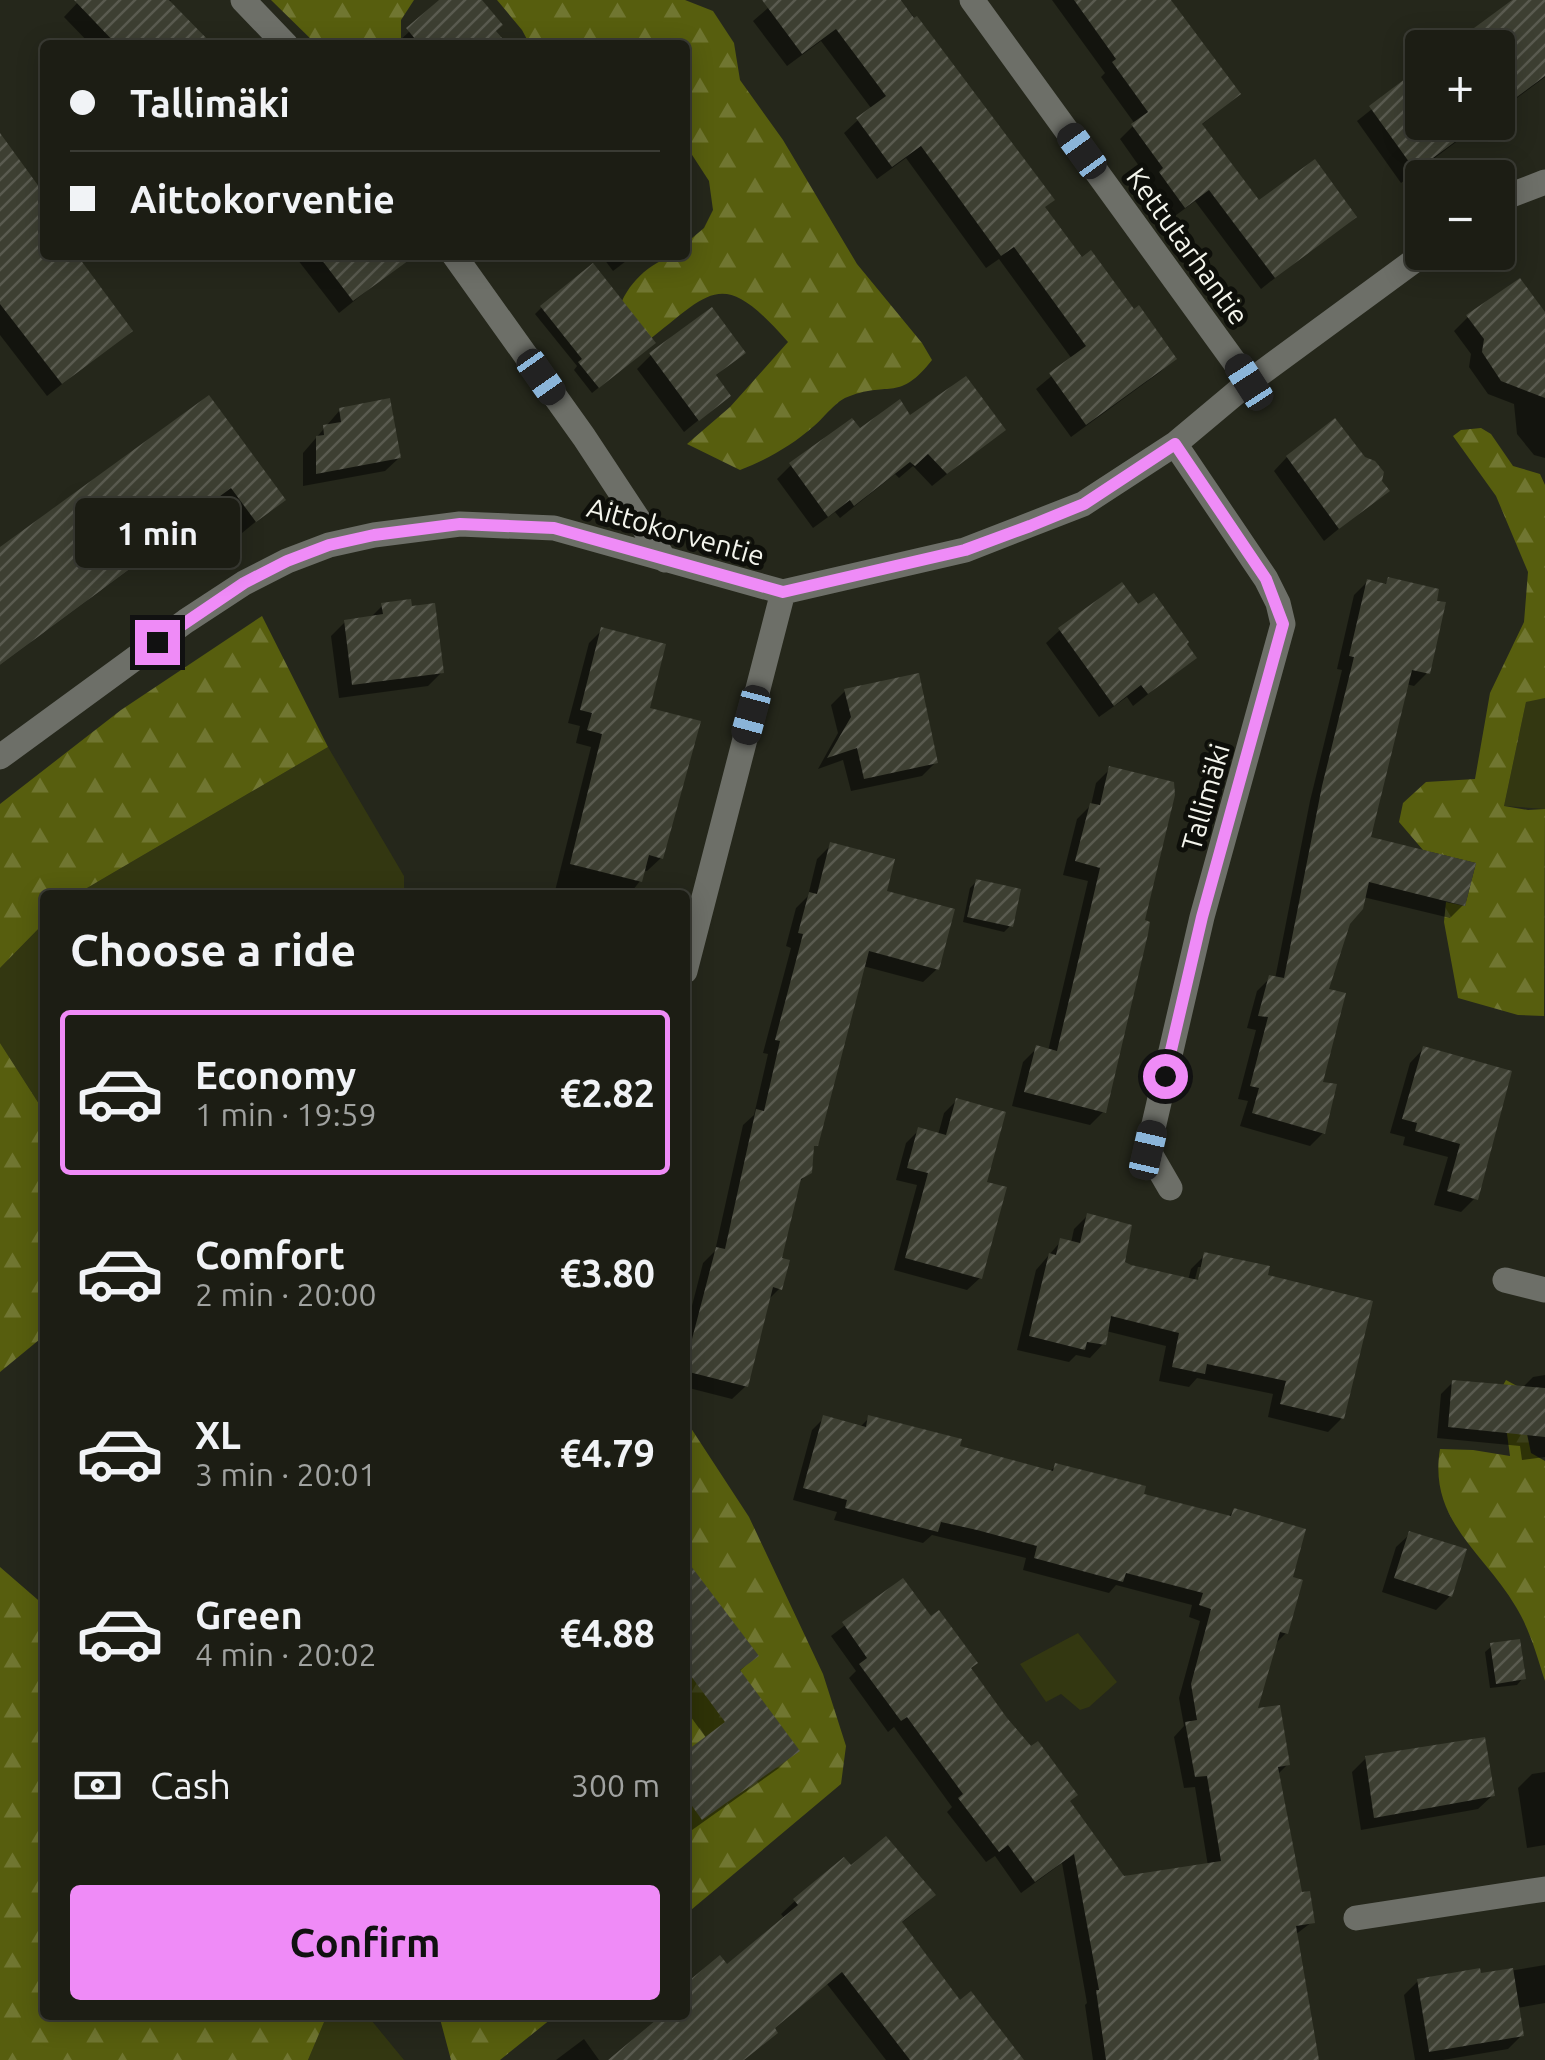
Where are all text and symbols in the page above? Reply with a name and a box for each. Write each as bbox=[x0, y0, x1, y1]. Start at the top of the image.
map controls bbox=[1405, 30, 1515, 270]
button: + bbox=[1405, 30, 1515, 140]
text: Tallimäki bbox=[130, 82, 290, 124]
car bbox=[1052, 118, 1112, 184]
button: − bbox=[1405, 160, 1515, 270]
street label: Kettutarhantie bbox=[1121, 162, 1255, 330]
text: Aittokorventie bbox=[130, 178, 395, 220]
car bbox=[512, 344, 570, 410]
car bbox=[1220, 349, 1278, 415]
street label: Aittokorventie bbox=[584, 491, 768, 571]
callout: 1 min bbox=[74, 497, 240, 567]
text: 1 min bbox=[117, 515, 198, 551]
route end bbox=[135, 620, 180, 665]
car bbox=[729, 682, 773, 748]
street label: Tallimäki bbox=[1175, 740, 1235, 854]
text: Choose a ride bbox=[70, 924, 356, 975]
icon: car bbox=[75, 1048, 165, 1138]
text: Economy bbox=[195, 1054, 356, 1096]
route start bbox=[1143, 1054, 1188, 1099]
text: €2.82 bbox=[560, 1072, 655, 1114]
text: 1 min · 19:59 bbox=[195, 1096, 377, 1132]
car bbox=[1127, 1117, 1169, 1183]
icon: car bbox=[75, 1228, 165, 1318]
text: Comfort bbox=[195, 1234, 345, 1276]
text: €3.80 bbox=[560, 1252, 655, 1294]
text: 2 min · 20:00 bbox=[195, 1276, 377, 1312]
icon: car bbox=[75, 1408, 165, 1498]
text: XL bbox=[195, 1414, 241, 1456]
text: €4.79 bbox=[560, 1432, 655, 1474]
text: 3 min · 20:01 bbox=[195, 1456, 377, 1492]
icon: car bbox=[75, 1588, 165, 1678]
text: Green bbox=[195, 1594, 303, 1636]
text: €4.88 bbox=[560, 1612, 655, 1654]
text: 4 min · 20:02 bbox=[195, 1636, 377, 1672]
icon: cash bbox=[70, 1758, 125, 1813]
text: Cash bbox=[150, 1764, 231, 1806]
text: 300 m bbox=[571, 1767, 660, 1803]
button: Confirm bbox=[70, 1885, 660, 2000]

